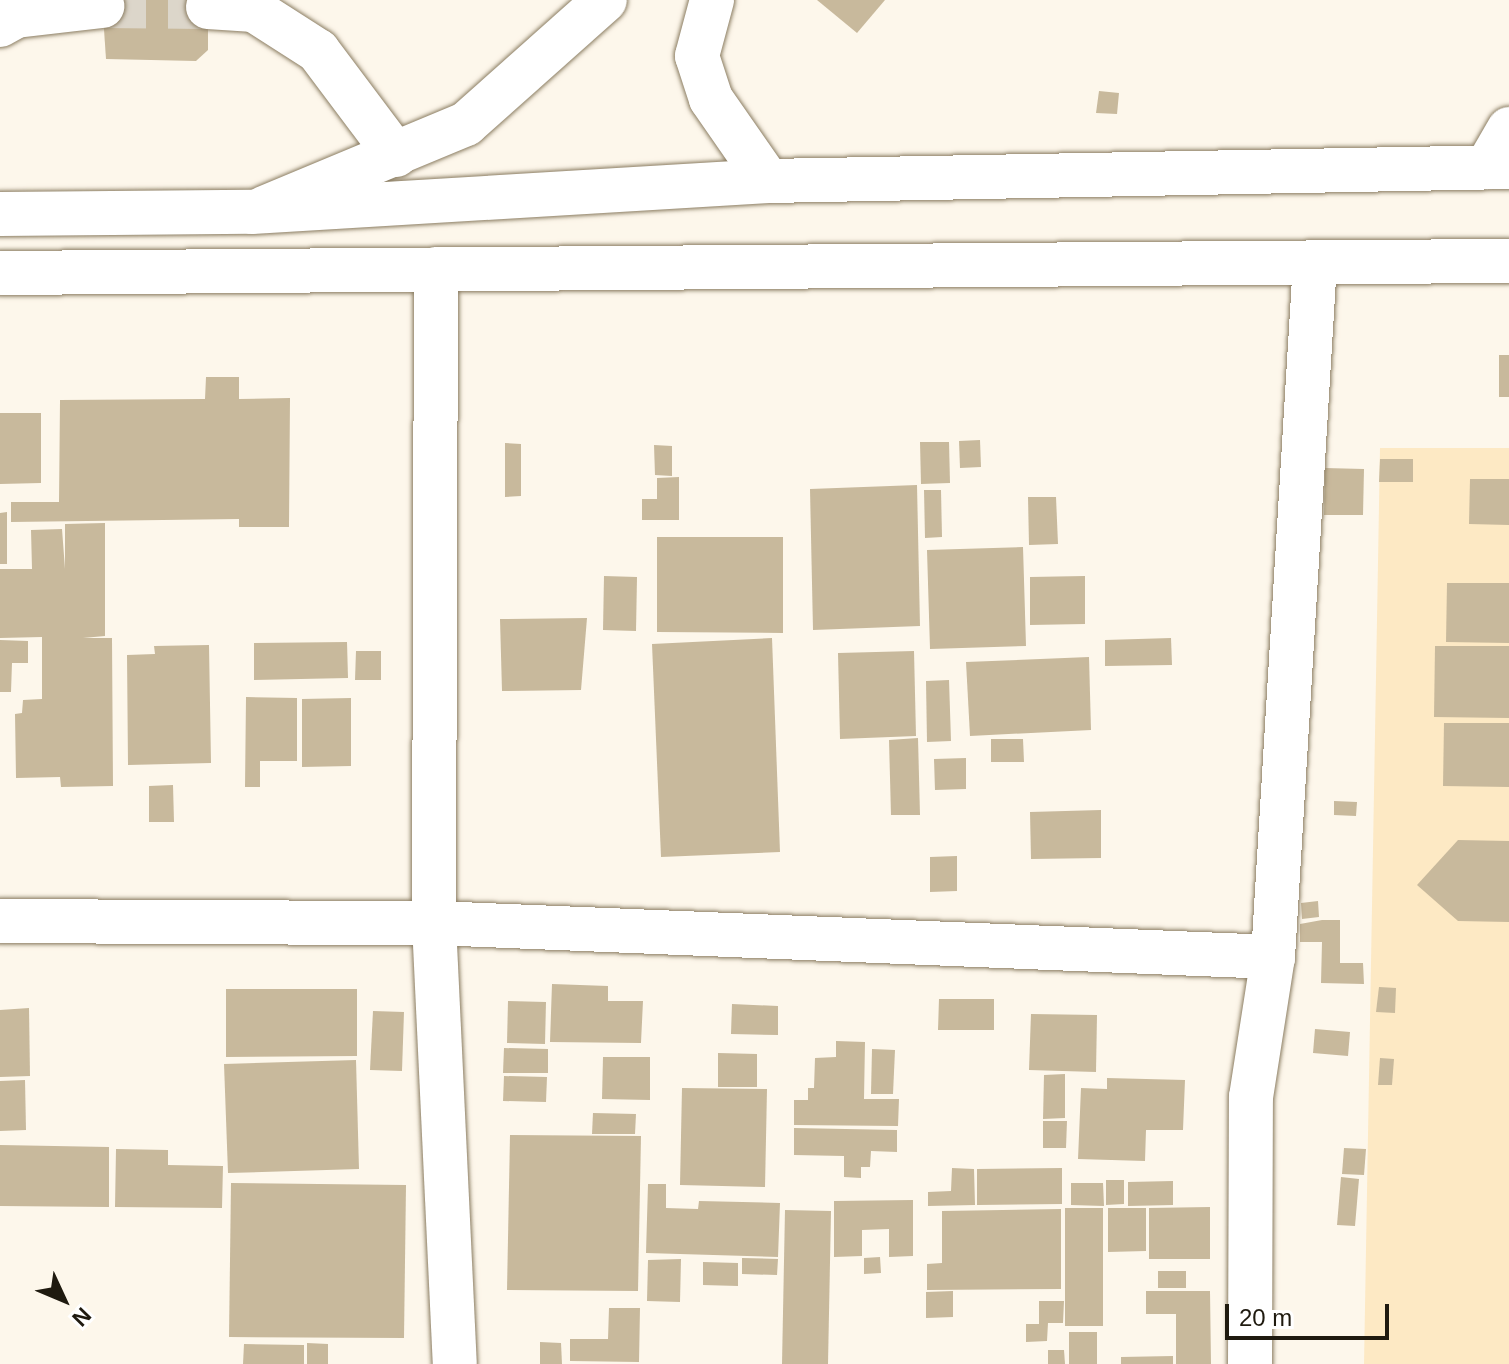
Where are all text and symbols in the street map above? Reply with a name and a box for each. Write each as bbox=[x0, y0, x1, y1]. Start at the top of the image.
north arrow bbox=[24, 1260, 104, 1340]
scale bar bbox=[1229, 1288, 1393, 1338]
text: N bbox=[67, 1303, 96, 1331]
text: 20 m bbox=[1239, 1304, 1292, 1331]

